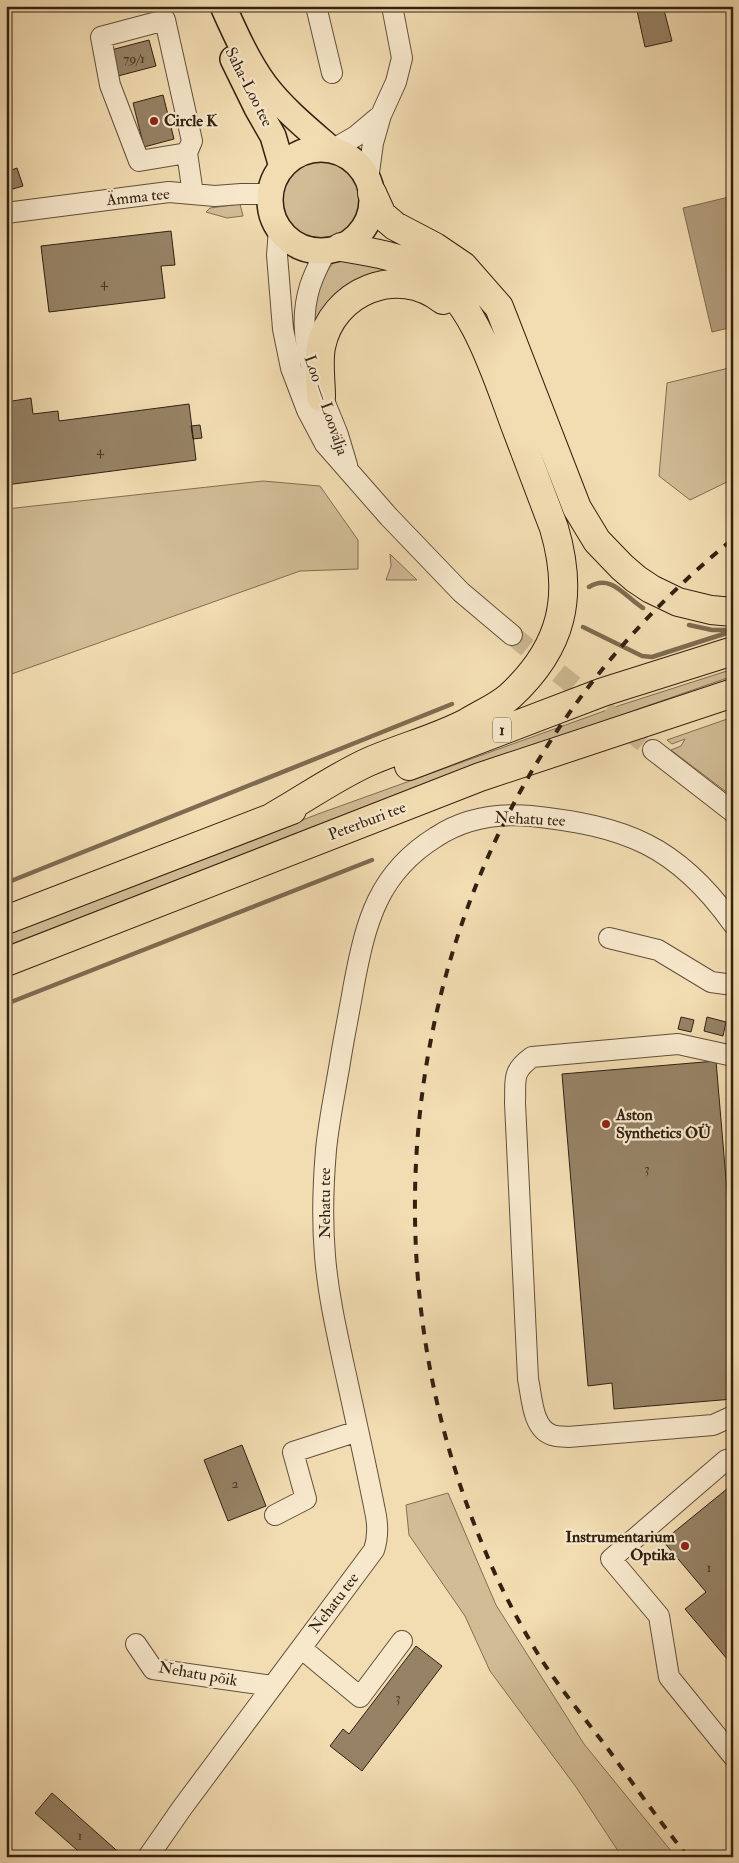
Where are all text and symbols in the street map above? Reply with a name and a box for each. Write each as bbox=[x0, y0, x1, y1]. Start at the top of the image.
street label: Saha-Loo tee bbox=[221, 44, 278, 130]
house number: 79/1 bbox=[123, 50, 145, 67]
place label: Circle K bbox=[164, 111, 218, 131]
marker: Circle K bbox=[148, 115, 160, 127]
street label: Ämma tee bbox=[104, 184, 171, 210]
house number: 4 bbox=[100, 274, 109, 291]
street label: Loo — Loovälja bbox=[300, 352, 353, 458]
house number: 4 bbox=[96, 442, 105, 459]
road number: 1 bbox=[493, 718, 511, 742]
street label: Peterburi tee bbox=[325, 797, 409, 845]
street label: Nehatu tee bbox=[494, 807, 566, 831]
place label: Aston Synthetics OÜ bbox=[615, 1105, 712, 1144]
marker: Aston Synthetics OÜ bbox=[600, 1118, 612, 1130]
house number: 3 bbox=[644, 1160, 650, 1177]
street label: Nehatu tee bbox=[315, 1167, 335, 1239]
house number: 2 bbox=[231, 1475, 239, 1492]
place label: Instrumentarium Optika bbox=[566, 1527, 676, 1566]
marker: Instrumentarium Optika bbox=[679, 1540, 691, 1552]
house number: 1 bbox=[707, 1559, 712, 1576]
street label: Nehatu tee bbox=[305, 1568, 364, 1637]
street label: Nehatu põik bbox=[157, 1657, 240, 1692]
house number: 3 bbox=[395, 1689, 401, 1706]
house number: 1 bbox=[78, 1827, 83, 1844]

